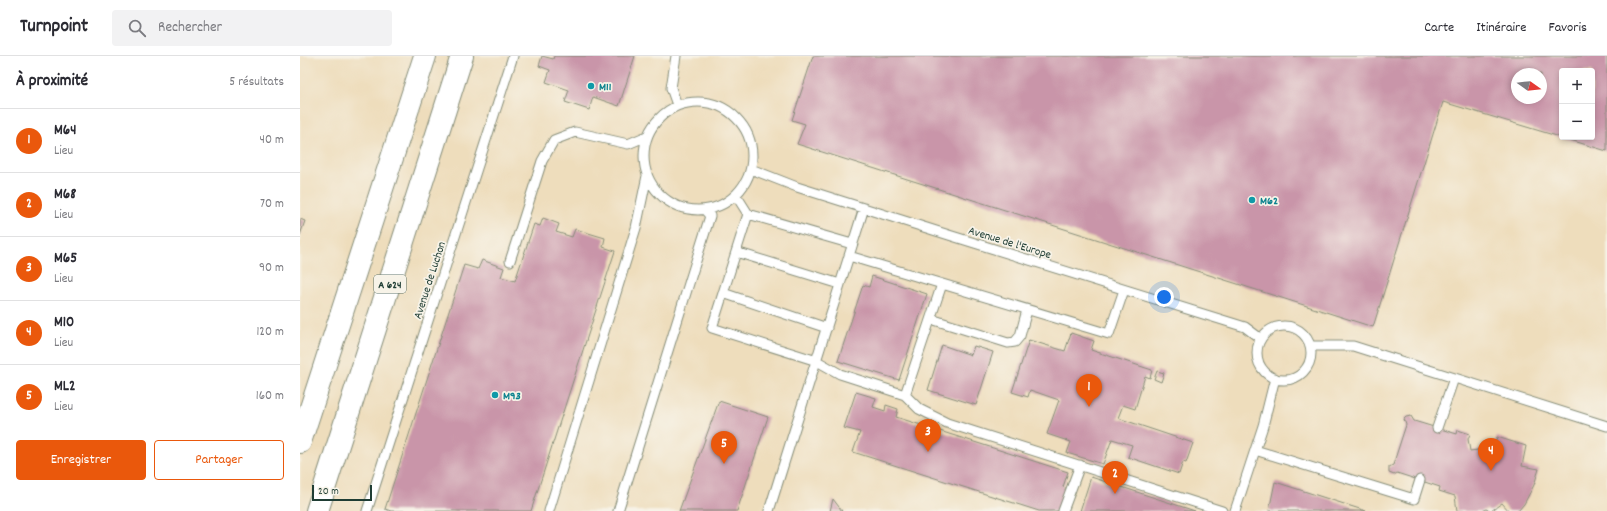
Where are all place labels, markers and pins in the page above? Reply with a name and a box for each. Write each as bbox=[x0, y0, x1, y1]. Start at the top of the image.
place label: M11 bbox=[599, 79, 612, 96]
marker: M11 bbox=[586, 81, 596, 91]
place label: M62 bbox=[1260, 193, 1278, 210]
marker: M62 bbox=[1247, 195, 1257, 205]
pin: 1 bbox=[1076, 374, 1102, 407]
place label: M93 bbox=[503, 388, 521, 405]
marker: M93 bbox=[490, 390, 500, 400]
pin: 3 bbox=[915, 419, 941, 452]
pin: 5 bbox=[711, 431, 737, 464]
pin: 4 bbox=[1478, 438, 1504, 471]
pin: 2 bbox=[1102, 461, 1128, 494]

